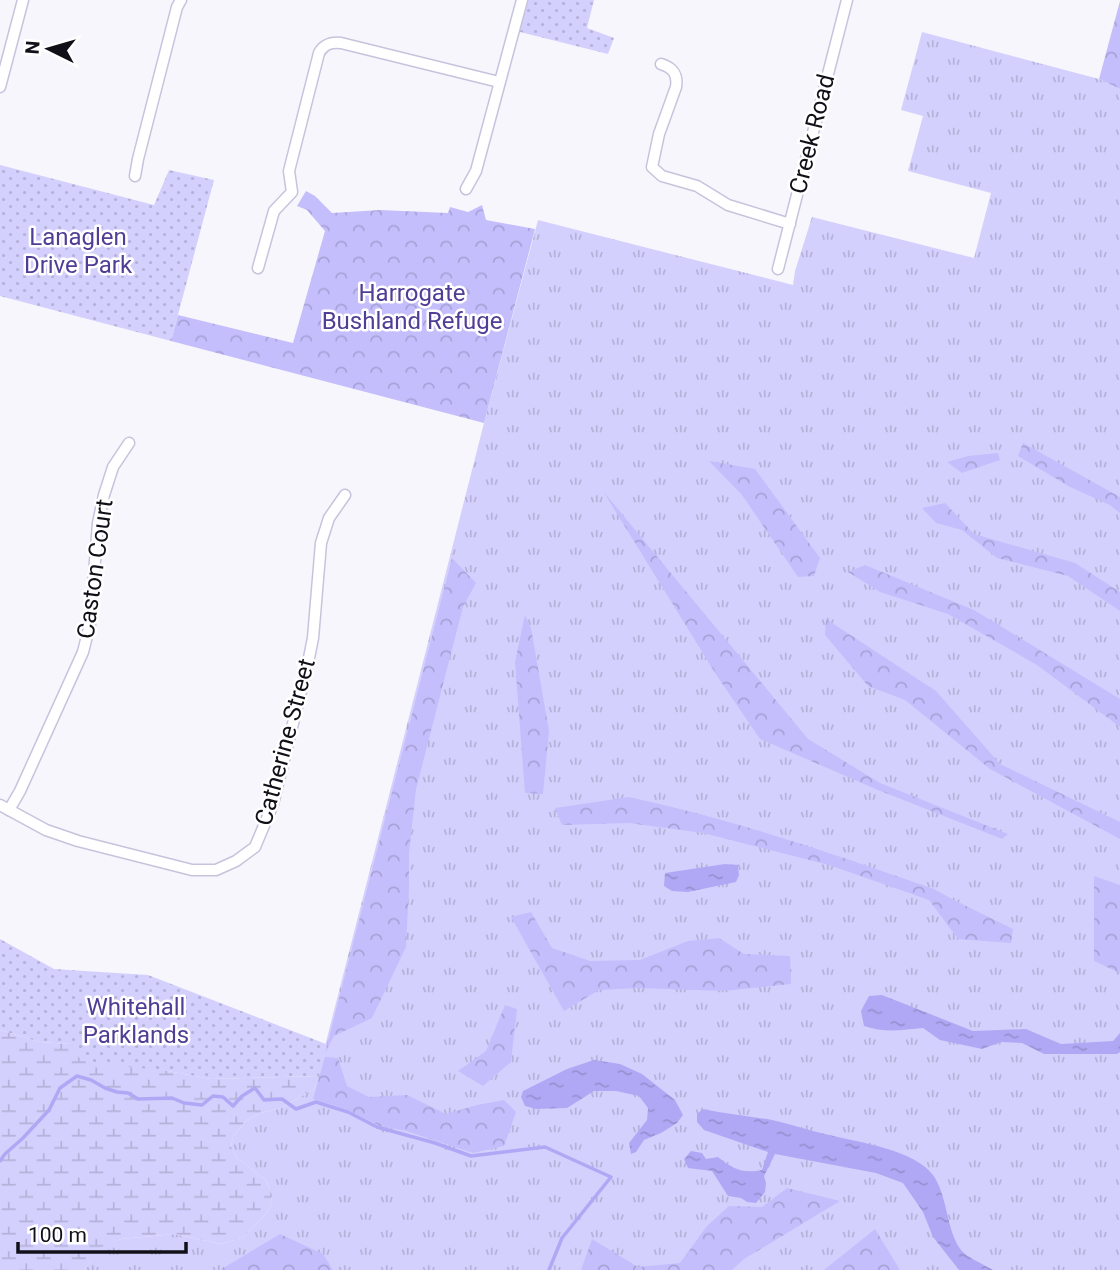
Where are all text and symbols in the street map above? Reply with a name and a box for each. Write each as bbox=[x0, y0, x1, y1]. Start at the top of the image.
north arrow bbox=[14, 14, 84, 84]
text: N bbox=[21, 40, 45, 55]
street label: Creek Road bbox=[784, 71, 840, 197]
park label: Lanaglen Drive Park bbox=[24, 223, 133, 279]
park label: Harrogate Bushland Refuge bbox=[322, 279, 502, 335]
street label: Caston Court bbox=[71, 497, 119, 641]
street label: Catherine Street bbox=[249, 655, 321, 829]
park label: Whitehall Parklands bbox=[83, 993, 189, 1049]
scale bar bbox=[18, 1210, 186, 1254]
text: 100 m bbox=[28, 1223, 87, 1247]

